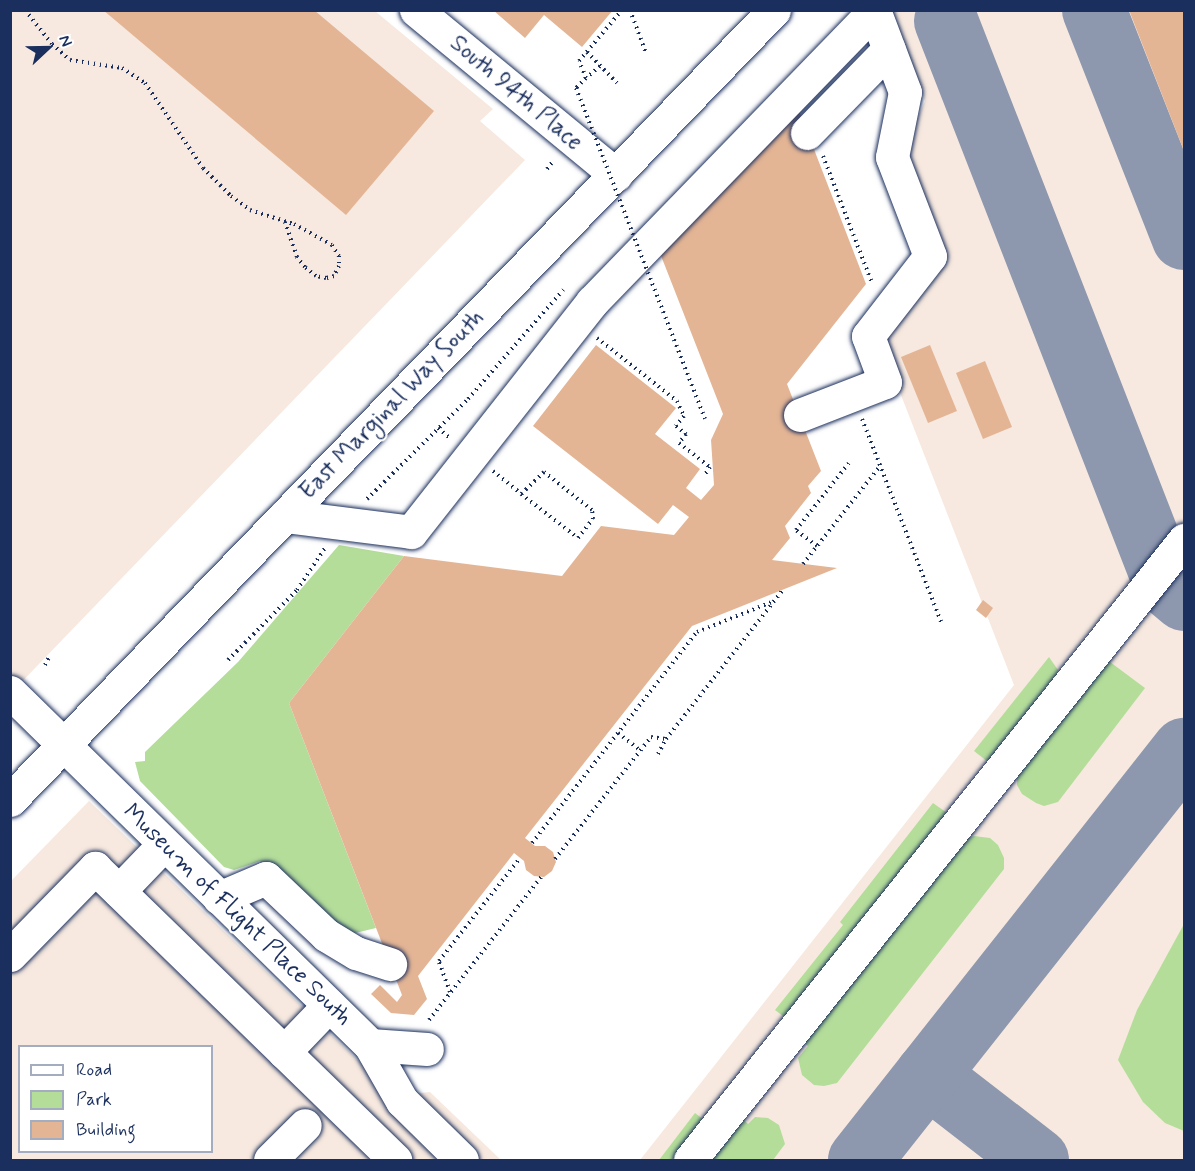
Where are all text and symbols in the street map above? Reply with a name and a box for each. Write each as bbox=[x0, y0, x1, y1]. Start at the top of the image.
north arrow bbox=[18, 18, 78, 78]
street label: South 94th Place bbox=[444, 29, 588, 157]
text: N bbox=[53, 32, 77, 50]
street label: East Marginal Way South bbox=[294, 304, 490, 506]
street label: Museum of Flight Place South bbox=[117, 799, 357, 1031]
legend bbox=[18, 1045, 213, 1153]
text: Road bbox=[76, 1058, 112, 1082]
text: Park bbox=[76, 1088, 112, 1112]
text: Building bbox=[76, 1118, 136, 1142]

